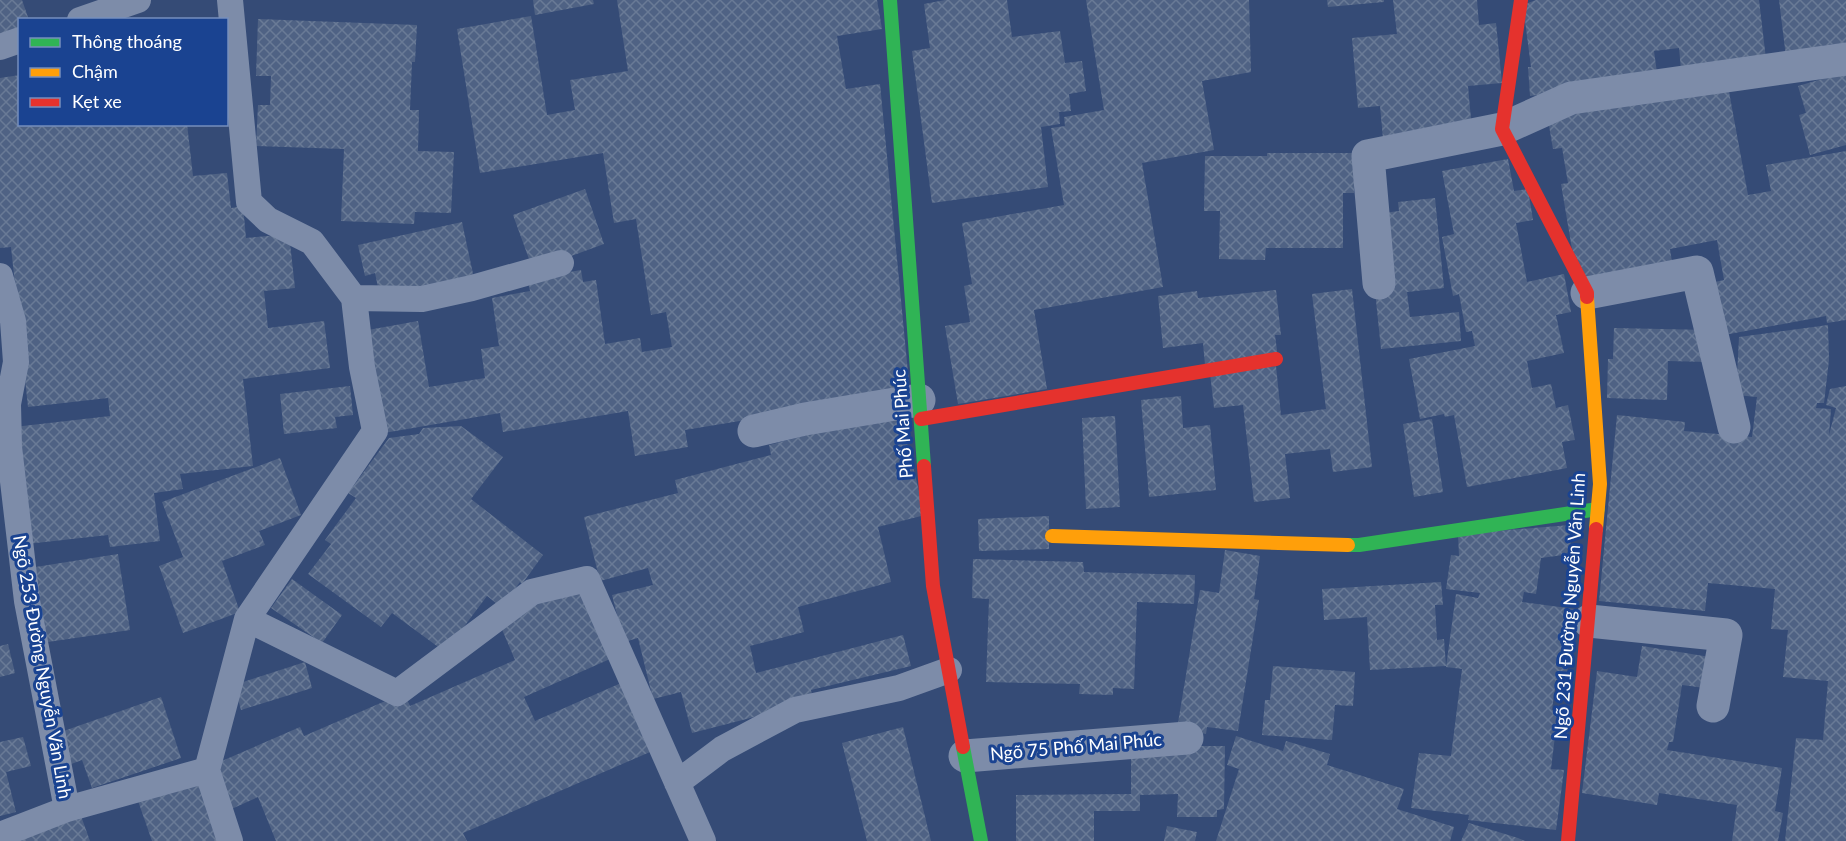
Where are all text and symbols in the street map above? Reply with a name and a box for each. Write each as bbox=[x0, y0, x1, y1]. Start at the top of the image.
legend bbox=[18, 18, 228, 126]
text: Thông thoáng bbox=[72, 30, 182, 52]
text: Chậm bbox=[72, 60, 118, 82]
text: Kẹt xe bbox=[72, 90, 122, 112]
street label: Phố Mai Phúc bbox=[887, 368, 917, 479]
street label: Ngõ 231 Đường Nguyễn Văn Linh bbox=[1549, 472, 1589, 740]
street label: Ngõ 253 Đường Nguyễn Văn Linh bbox=[9, 533, 77, 800]
street label: Ngõ 75 Phố Mai Phúc bbox=[989, 728, 1163, 764]

